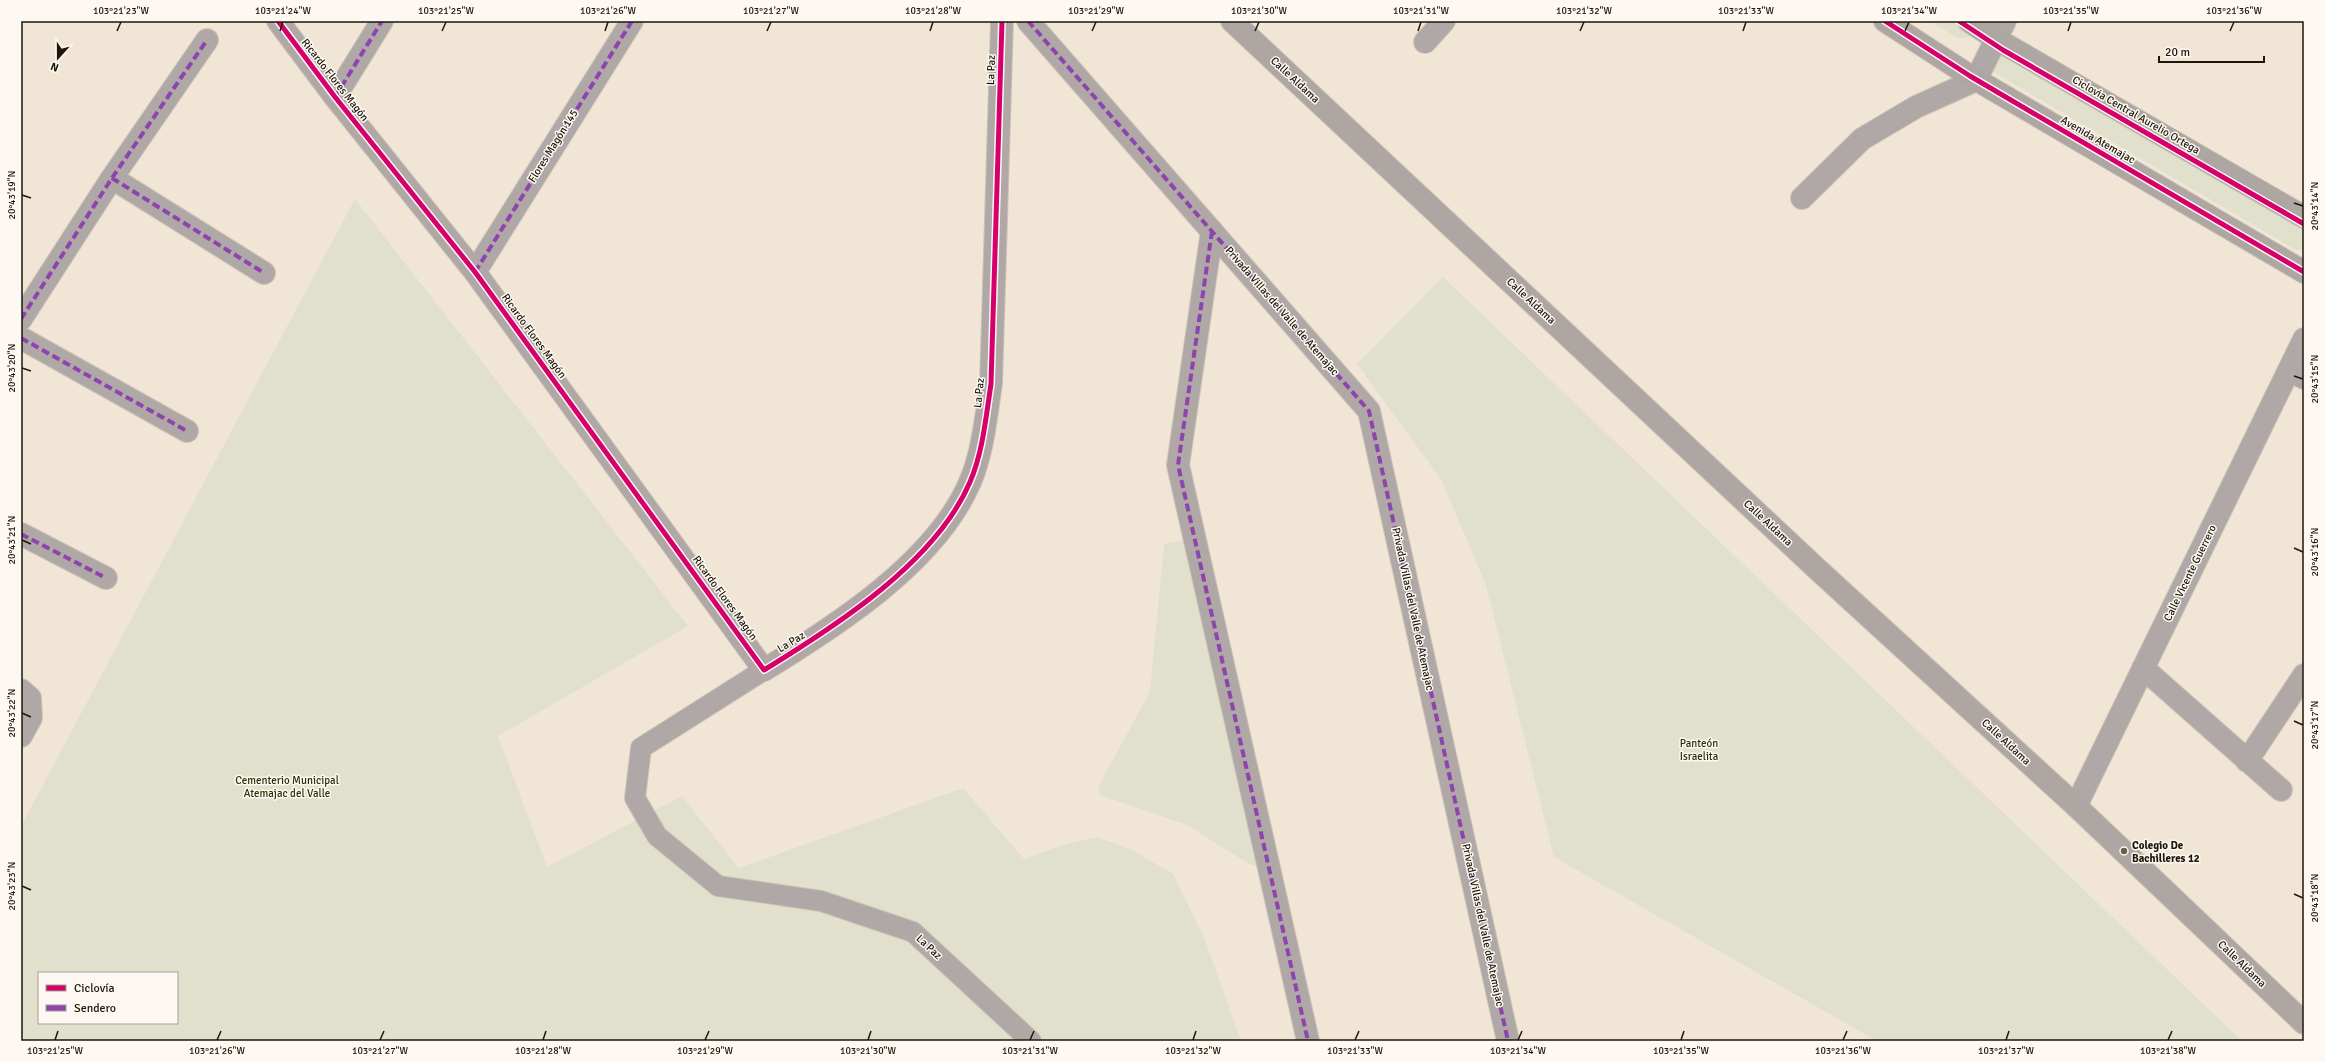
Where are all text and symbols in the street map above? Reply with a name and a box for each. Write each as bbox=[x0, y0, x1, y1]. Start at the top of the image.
text: 103°21'23"W bbox=[93, 5, 149, 17]
text: 103°21'24"W bbox=[255, 5, 311, 17]
text: 103°21'25"W bbox=[418, 5, 474, 17]
text: 103°21'26"W bbox=[580, 5, 636, 17]
text: 103°21'27"W bbox=[743, 5, 799, 17]
text: 103°21'28"W bbox=[905, 5, 961, 17]
text: 103°21'29"W bbox=[1068, 5, 1124, 17]
text: 103°21'30"W bbox=[1231, 5, 1287, 17]
text: 103°21'31"W bbox=[1393, 5, 1449, 17]
text: 103°21'32"W bbox=[1556, 5, 1612, 17]
text: 103°21'33"W bbox=[1718, 5, 1774, 17]
text: 103°21'34"W bbox=[1881, 5, 1937, 17]
text: 103°21'35"W bbox=[2043, 5, 2099, 17]
text: 103°21'36"W bbox=[2206, 5, 2262, 17]
street label: Ricardo Flores Magón bbox=[299, 36, 371, 124]
north arrow bbox=[38, 38, 78, 78]
scale bar bbox=[2159, 38, 2264, 64]
text: 20 m bbox=[2165, 45, 2190, 60]
street label: Calle Aldama bbox=[1268, 54, 1322, 106]
street label: La Paz bbox=[984, 55, 998, 85]
text: N bbox=[49, 59, 60, 74]
street label: Ciclovia Central Aurelio Ortega bbox=[2070, 73, 2202, 157]
street label: Flores Magón 145 bbox=[525, 107, 581, 185]
street label: Avenida Atemajac bbox=[2059, 113, 2137, 167]
text: 20°43'19"N bbox=[6, 171, 18, 219]
text: 20°43'14"N bbox=[2309, 182, 2321, 230]
street label: Privada Villas del Valle de Atemajac bbox=[1223, 244, 1341, 378]
street label: Calle Aldama bbox=[1504, 275, 1558, 327]
street label: Ricardo Flores Magón bbox=[499, 291, 569, 381]
text: 20°43'20"N bbox=[6, 344, 18, 392]
text: 20°43'15"N bbox=[2309, 355, 2321, 403]
street label: La Paz bbox=[971, 377, 987, 409]
street label: Calle Aldama bbox=[1741, 497, 1795, 549]
text: 20°43'21"N bbox=[6, 516, 18, 564]
street label: Calle Vicente Guerrero bbox=[2161, 523, 2219, 623]
street label: Privada Villas del Valle de Atemajac bbox=[1389, 526, 1437, 692]
text: 20°43'16"N bbox=[2309, 528, 2321, 576]
street label: Ricardo Flores Magón bbox=[690, 553, 760, 643]
street label: La Paz bbox=[775, 629, 807, 655]
text: 20°43'22"N bbox=[6, 689, 18, 737]
text: 20°43'17"N bbox=[2309, 701, 2321, 749]
street label: Calle Aldama bbox=[1979, 716, 2033, 768]
park label: Panteón Israelita bbox=[1680, 737, 1719, 763]
park label: Cementerio Municipal Atemajac del Valle bbox=[235, 774, 339, 800]
place label: Colegio De Bachilleres 12 bbox=[2132, 839, 2200, 865]
street label: Privada Villas del Valle de Atemajac bbox=[1459, 842, 1507, 1008]
marker: Colegio De Bachilleres 12 bbox=[2119, 846, 2129, 856]
text: 20°43'23"N bbox=[6, 862, 18, 910]
text: 20°43'18"N bbox=[2309, 874, 2321, 922]
street label: La Paz bbox=[914, 932, 945, 962]
street label: Calle Aldama bbox=[2215, 938, 2269, 990]
legend bbox=[38, 972, 178, 1024]
text: Ciclovía bbox=[74, 981, 115, 996]
text: Sendero bbox=[74, 1001, 116, 1016]
text: 103°21'25"W bbox=[27, 1045, 83, 1057]
text: 103°21'26"W bbox=[189, 1045, 245, 1057]
text: 103°21'27"W bbox=[352, 1045, 408, 1057]
text: 103°21'28"W bbox=[515, 1045, 571, 1057]
text: 103°21'29"W bbox=[677, 1045, 733, 1057]
text: 103°21'30"W bbox=[840, 1045, 896, 1057]
text: 103°21'31"W bbox=[1002, 1045, 1058, 1057]
text: 103°21'32"W bbox=[1165, 1045, 1221, 1057]
text: 103°21'33"W bbox=[1327, 1045, 1383, 1057]
text: 103°21'34"W bbox=[1490, 1045, 1546, 1057]
text: 103°21'35"W bbox=[1653, 1045, 1709, 1057]
text: 103°21'36"W bbox=[1815, 1045, 1871, 1057]
text: 103°21'37"W bbox=[1978, 1045, 2034, 1057]
text: 103°21'38"W bbox=[2140, 1045, 2196, 1057]

